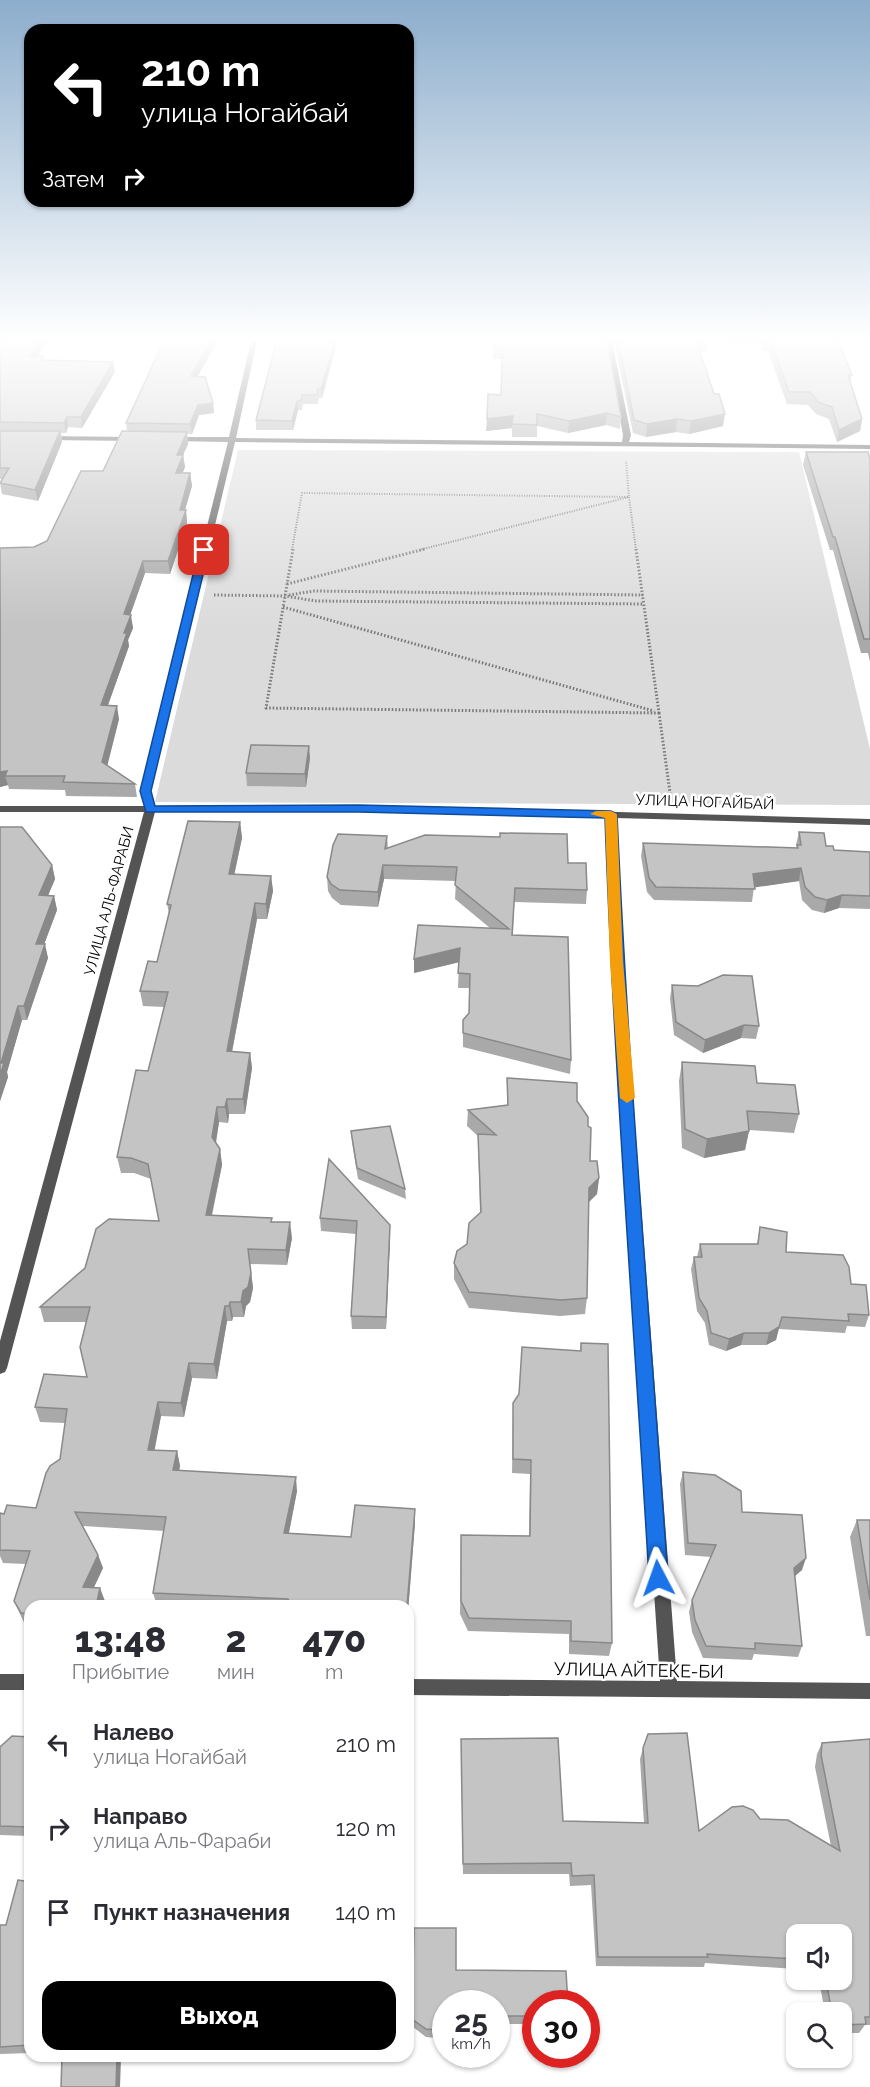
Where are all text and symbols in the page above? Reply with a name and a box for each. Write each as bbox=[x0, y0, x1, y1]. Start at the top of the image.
text: 210 m bbox=[141, 47, 260, 96]
icon: left bbox=[42, 48, 120, 126]
text: улица Ногайбай bbox=[141, 97, 349, 128]
icon: right bbox=[117, 162, 150, 195]
text: Затем bbox=[42, 166, 105, 192]
pin bbox=[178, 524, 229, 575]
icon: arrive bbox=[187, 533, 220, 566]
street label: УЛИЦА НОГАЙБАЙ bbox=[635, 791, 775, 813]
street label: УЛИЦА АЛЬ-ФАРАБИ bbox=[80, 824, 138, 978]
position arrow bbox=[626, 1546, 690, 1610]
text: 13:48 bbox=[75, 1618, 166, 1660]
text: 2 bbox=[225, 1618, 246, 1660]
text: 470 bbox=[302, 1618, 366, 1660]
street label: УЛИЦА АЙТЕКЕ-БИ bbox=[554, 1658, 724, 1682]
text: Прибытие bbox=[72, 1660, 169, 1684]
text: мин bbox=[217, 1660, 255, 1684]
text: m bbox=[325, 1660, 344, 1684]
text: Налево bbox=[93, 1719, 174, 1745]
icon: left bbox=[42, 1728, 75, 1761]
text: 210 m bbox=[336, 1731, 396, 1757]
text: улица Ногайбай bbox=[93, 1745, 247, 1769]
text: Направо bbox=[93, 1803, 187, 1829]
icon: right bbox=[42, 1812, 75, 1845]
text: 120 m bbox=[336, 1815, 396, 1841]
text: улица Аль-Фараби bbox=[93, 1829, 271, 1853]
icon: arrive bbox=[42, 1896, 75, 1929]
text: Пункт назначения bbox=[93, 1899, 290, 1925]
text: 140 m bbox=[335, 1899, 396, 1925]
map controls bbox=[786, 1924, 852, 2068]
button: sound bbox=[786, 1924, 852, 1990]
button: Выход bbox=[42, 1981, 396, 2050]
speed limit sign: 30 bbox=[522, 1990, 600, 2068]
button: search bbox=[786, 2002, 852, 2068]
text: 25 bbox=[454, 2004, 488, 2039]
text: km/h bbox=[451, 2035, 491, 2053]

